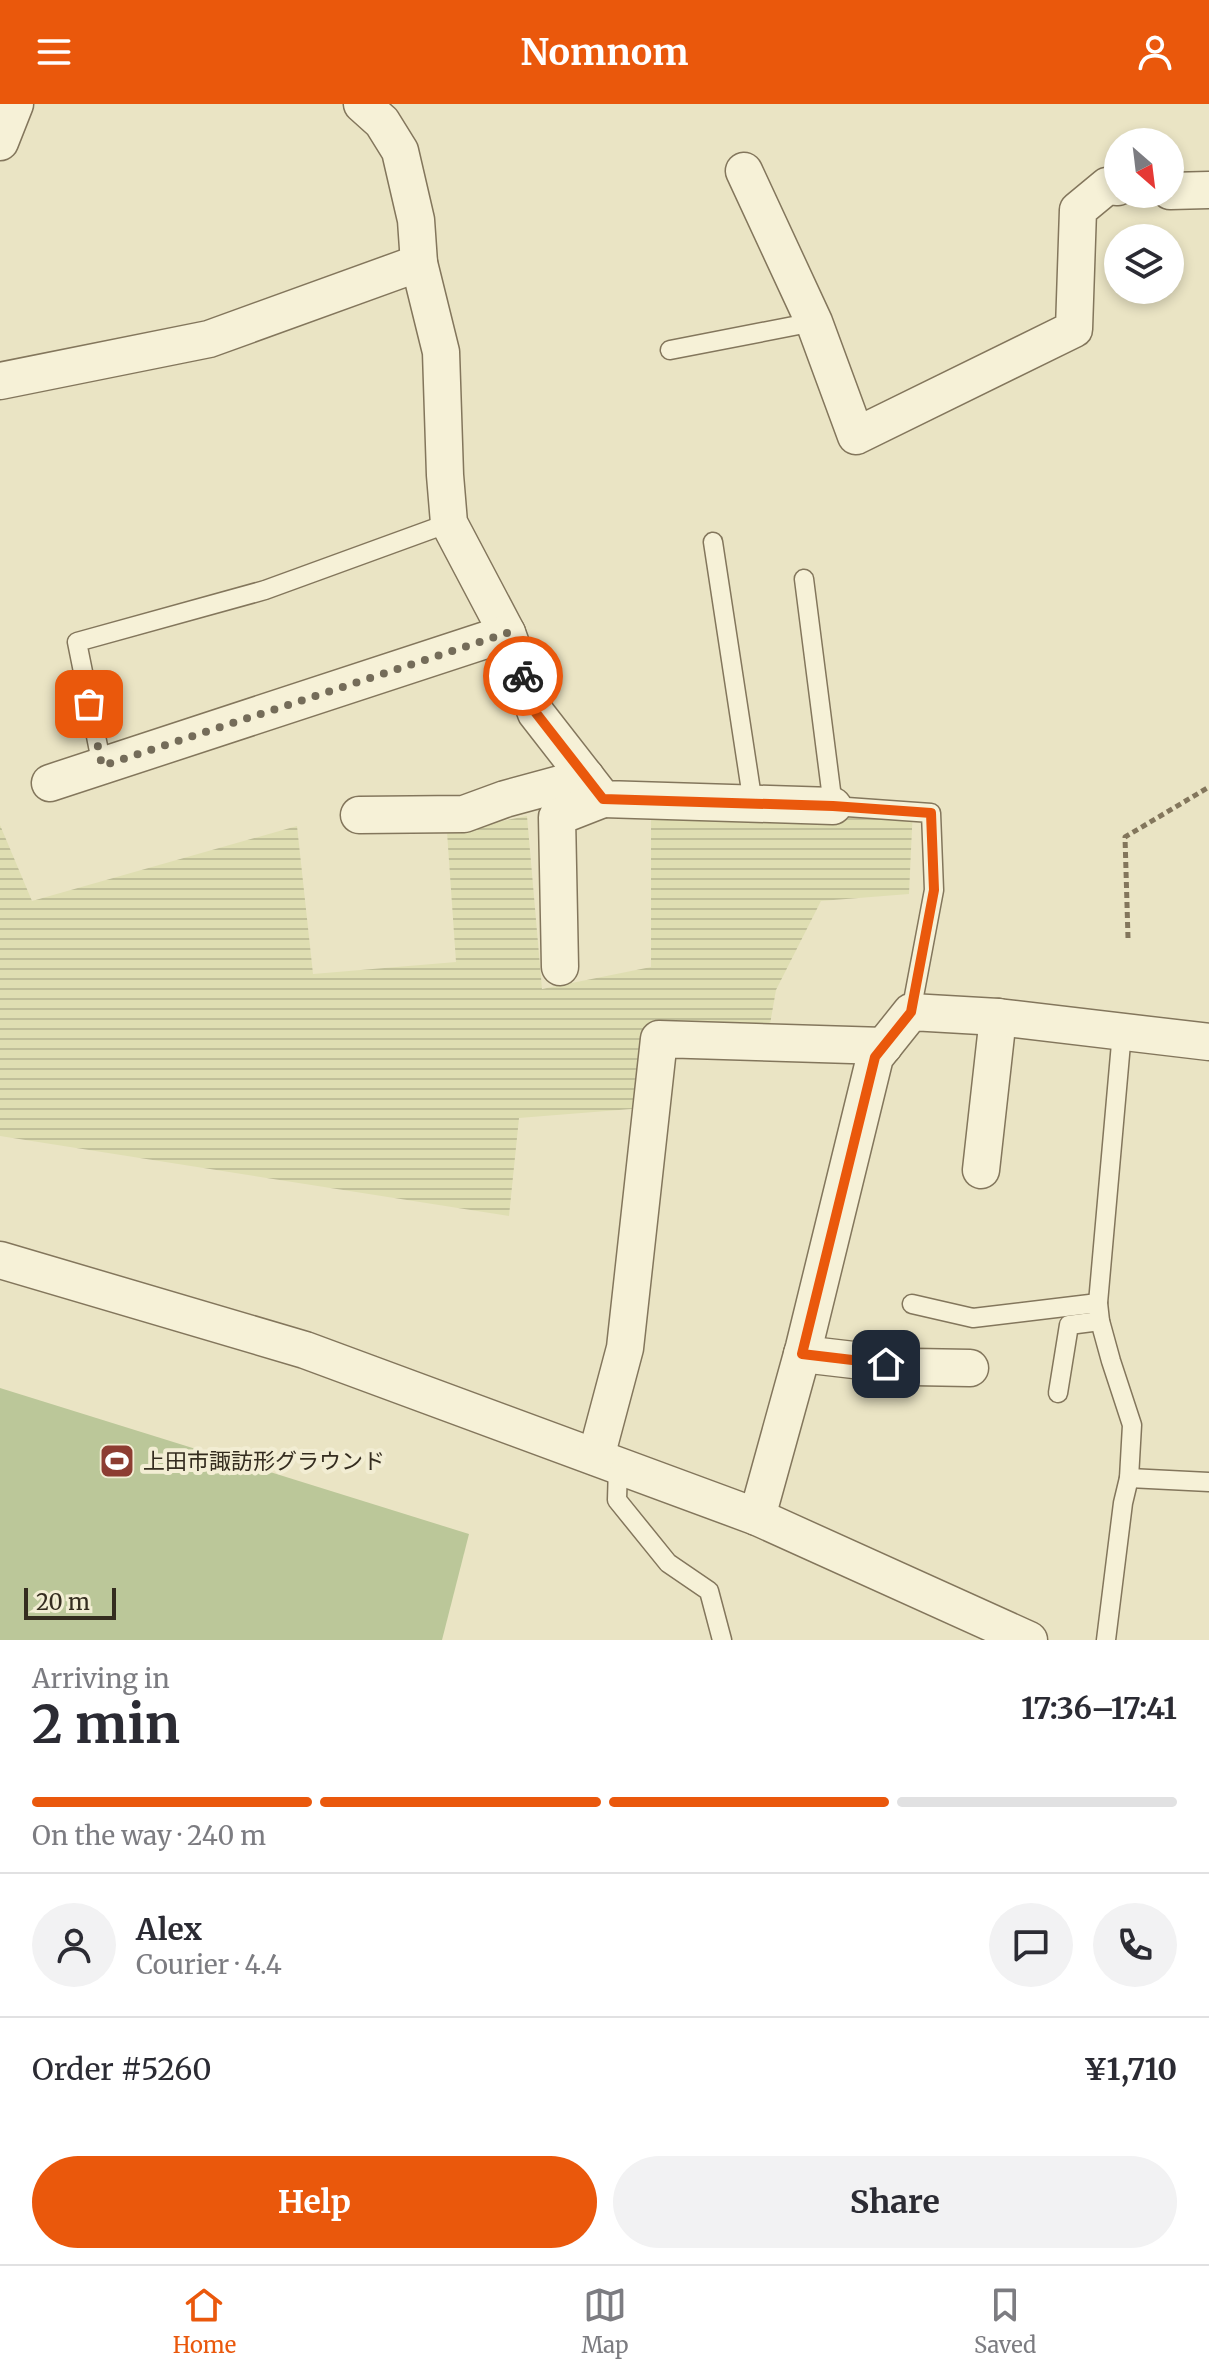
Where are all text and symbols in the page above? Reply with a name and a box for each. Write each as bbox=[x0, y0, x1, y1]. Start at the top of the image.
icon: menu bbox=[32, 30, 76, 74]
text: Nomnom bbox=[521, 30, 688, 75]
icon: person bbox=[1133, 30, 1177, 74]
north arrow bbox=[1104, 128, 1184, 208]
map controls bbox=[1104, 128, 1184, 304]
button: layers bbox=[1104, 224, 1184, 304]
courier bbox=[483, 636, 563, 716]
icon: bike bbox=[501, 654, 545, 698]
pin bbox=[55, 670, 123, 738]
icon: bag bbox=[67, 682, 111, 726]
pin bbox=[852, 1330, 920, 1398]
icon: home bbox=[864, 1342, 908, 1386]
sports icon: 上田市諏訪形グラウンド bbox=[98, 1442, 136, 1480]
place label: 上田市諏訪形グラウンド bbox=[143, 1447, 385, 1475]
scale bar bbox=[24, 1584, 116, 1620]
text: 20 m bbox=[36, 1588, 90, 1616]
text: Arriving in bbox=[32, 1662, 170, 1695]
text: 17:36–17:41 bbox=[1021, 1689, 1177, 1727]
text: 2 min bbox=[32, 1692, 180, 1757]
text: On the way · 240 m bbox=[32, 1819, 266, 1852]
button: person bbox=[32, 1903, 116, 1987]
button: chat bbox=[989, 1903, 1073, 1987]
button: phone bbox=[1093, 1903, 1177, 1987]
text: Alex bbox=[136, 1910, 202, 1948]
text: Courier · 4.4 bbox=[136, 1948, 282, 1981]
text: Order #5260 bbox=[32, 2050, 212, 2088]
text: ¥1,710 bbox=[1084, 2050, 1177, 2088]
button: Help bbox=[32, 2156, 597, 2248]
button: Share bbox=[613, 2156, 1177, 2248]
tab: Home bbox=[173, 2283, 236, 2359]
tab: Map bbox=[582, 2283, 628, 2359]
tab: Saved bbox=[974, 2283, 1036, 2359]

